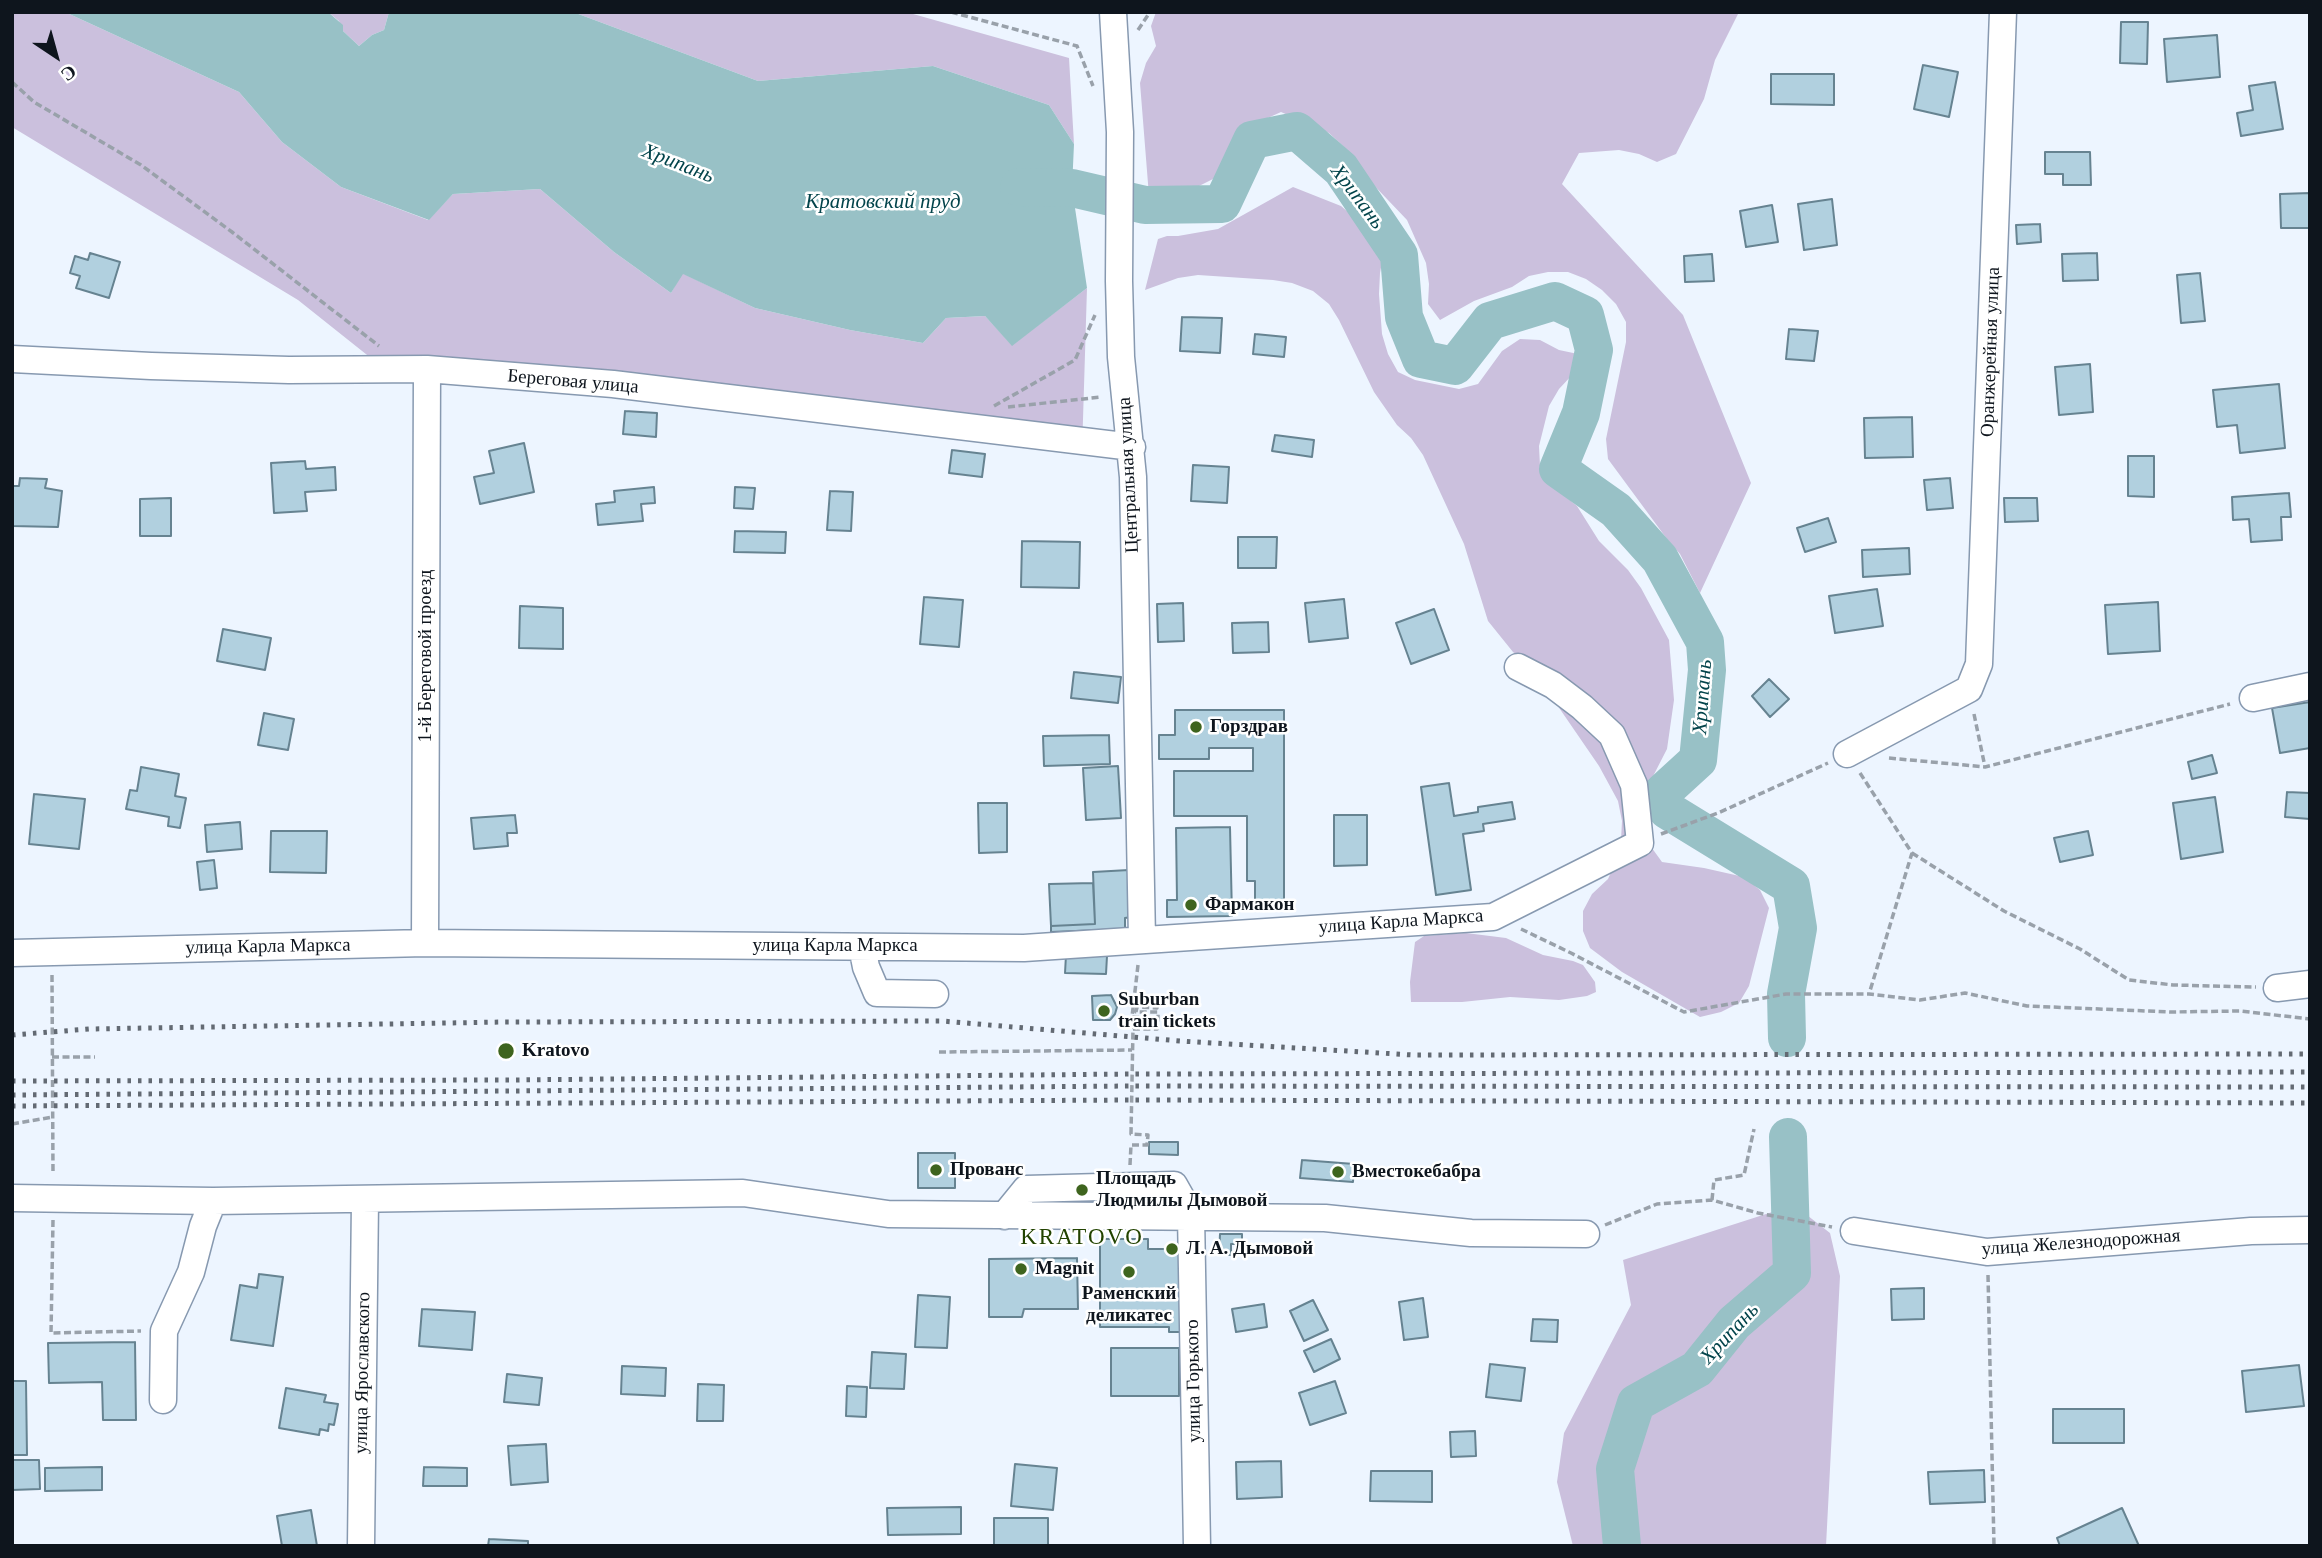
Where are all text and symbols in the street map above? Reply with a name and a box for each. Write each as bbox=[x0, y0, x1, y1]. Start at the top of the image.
north arrow bbox=[21, 21, 91, 91]
text: С bbox=[57, 61, 80, 86]
water label: Хрипань bbox=[639, 139, 717, 189]
water label: Хрипань bbox=[1324, 160, 1390, 234]
water label: Кратовский пруд bbox=[805, 189, 961, 215]
street label: Оранжерейная улица bbox=[1977, 267, 2005, 437]
street label: Береговая улица bbox=[506, 365, 640, 399]
street label: Центральная улица bbox=[1114, 396, 1144, 554]
street label: 1-й Береговой проезд bbox=[415, 570, 437, 742]
water label: Хрипань bbox=[1688, 659, 1718, 735]
place label: Горздрав bbox=[1210, 716, 1288, 738]
marker: Горздрав bbox=[1188, 719, 1204, 735]
place label: Фармакон bbox=[1205, 894, 1295, 916]
marker: Фармакон bbox=[1183, 897, 1199, 913]
street label: улица Карла Маркса bbox=[1318, 905, 1484, 939]
street label: улица Карла Маркса bbox=[185, 934, 351, 960]
street label: улица Карла Маркса bbox=[752, 935, 918, 957]
place label: Suburban train tickets bbox=[1118, 989, 1216, 1033]
marker: Suburban train tickets bbox=[1096, 1003, 1112, 1019]
place label: Kratovo bbox=[522, 1040, 590, 1062]
marker: Kratovo bbox=[496, 1041, 516, 1061]
place label: Прованс bbox=[950, 1159, 1024, 1181]
place label: Вместокебабра bbox=[1352, 1161, 1481, 1183]
marker: Прованс bbox=[928, 1162, 944, 1178]
marker: Вместокебабра bbox=[1330, 1164, 1346, 1180]
place label: Площадь Людмилы Дымовой bbox=[1096, 1168, 1268, 1212]
marker: Площадь Людмилы Дымовой bbox=[1074, 1182, 1090, 1198]
district label: KRATOVO bbox=[1021, 1224, 1143, 1252]
street label: улица Железнодорожная bbox=[1981, 1225, 2181, 1261]
place label: Л. А. Дымовой bbox=[1186, 1238, 1313, 1260]
marker: Л. А. Дымовой bbox=[1164, 1241, 1180, 1257]
place label: Magnit bbox=[1035, 1258, 1094, 1280]
marker: Magnit bbox=[1013, 1261, 1029, 1277]
marker: Раменский деликатес bbox=[1121, 1264, 1137, 1280]
place label: Раменский деликатес bbox=[1082, 1283, 1176, 1327]
street label: улица Ярославского bbox=[350, 1292, 376, 1454]
water label: Хрипань bbox=[1695, 1298, 1765, 1370]
street label: улица Горького bbox=[1182, 1319, 1206, 1443]

